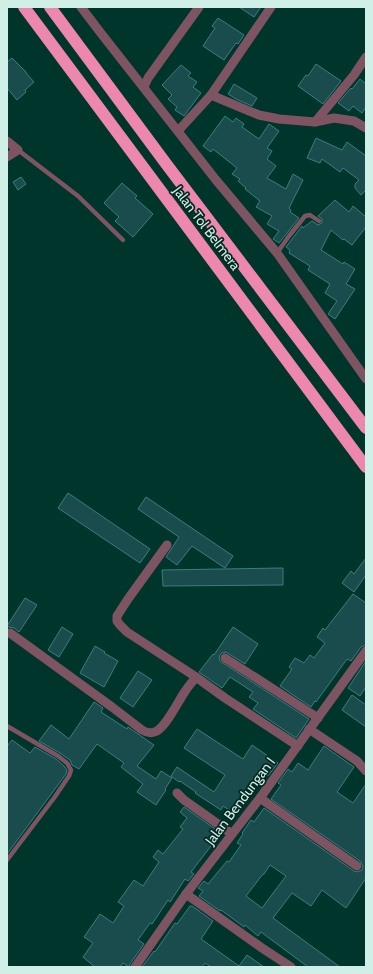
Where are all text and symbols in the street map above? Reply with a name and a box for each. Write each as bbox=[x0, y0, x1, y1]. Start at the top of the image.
street label: Jalan Tol Belmera bbox=[169, 181, 245, 274]
street label: Jalan Bendungan I bbox=[200, 753, 279, 849]

